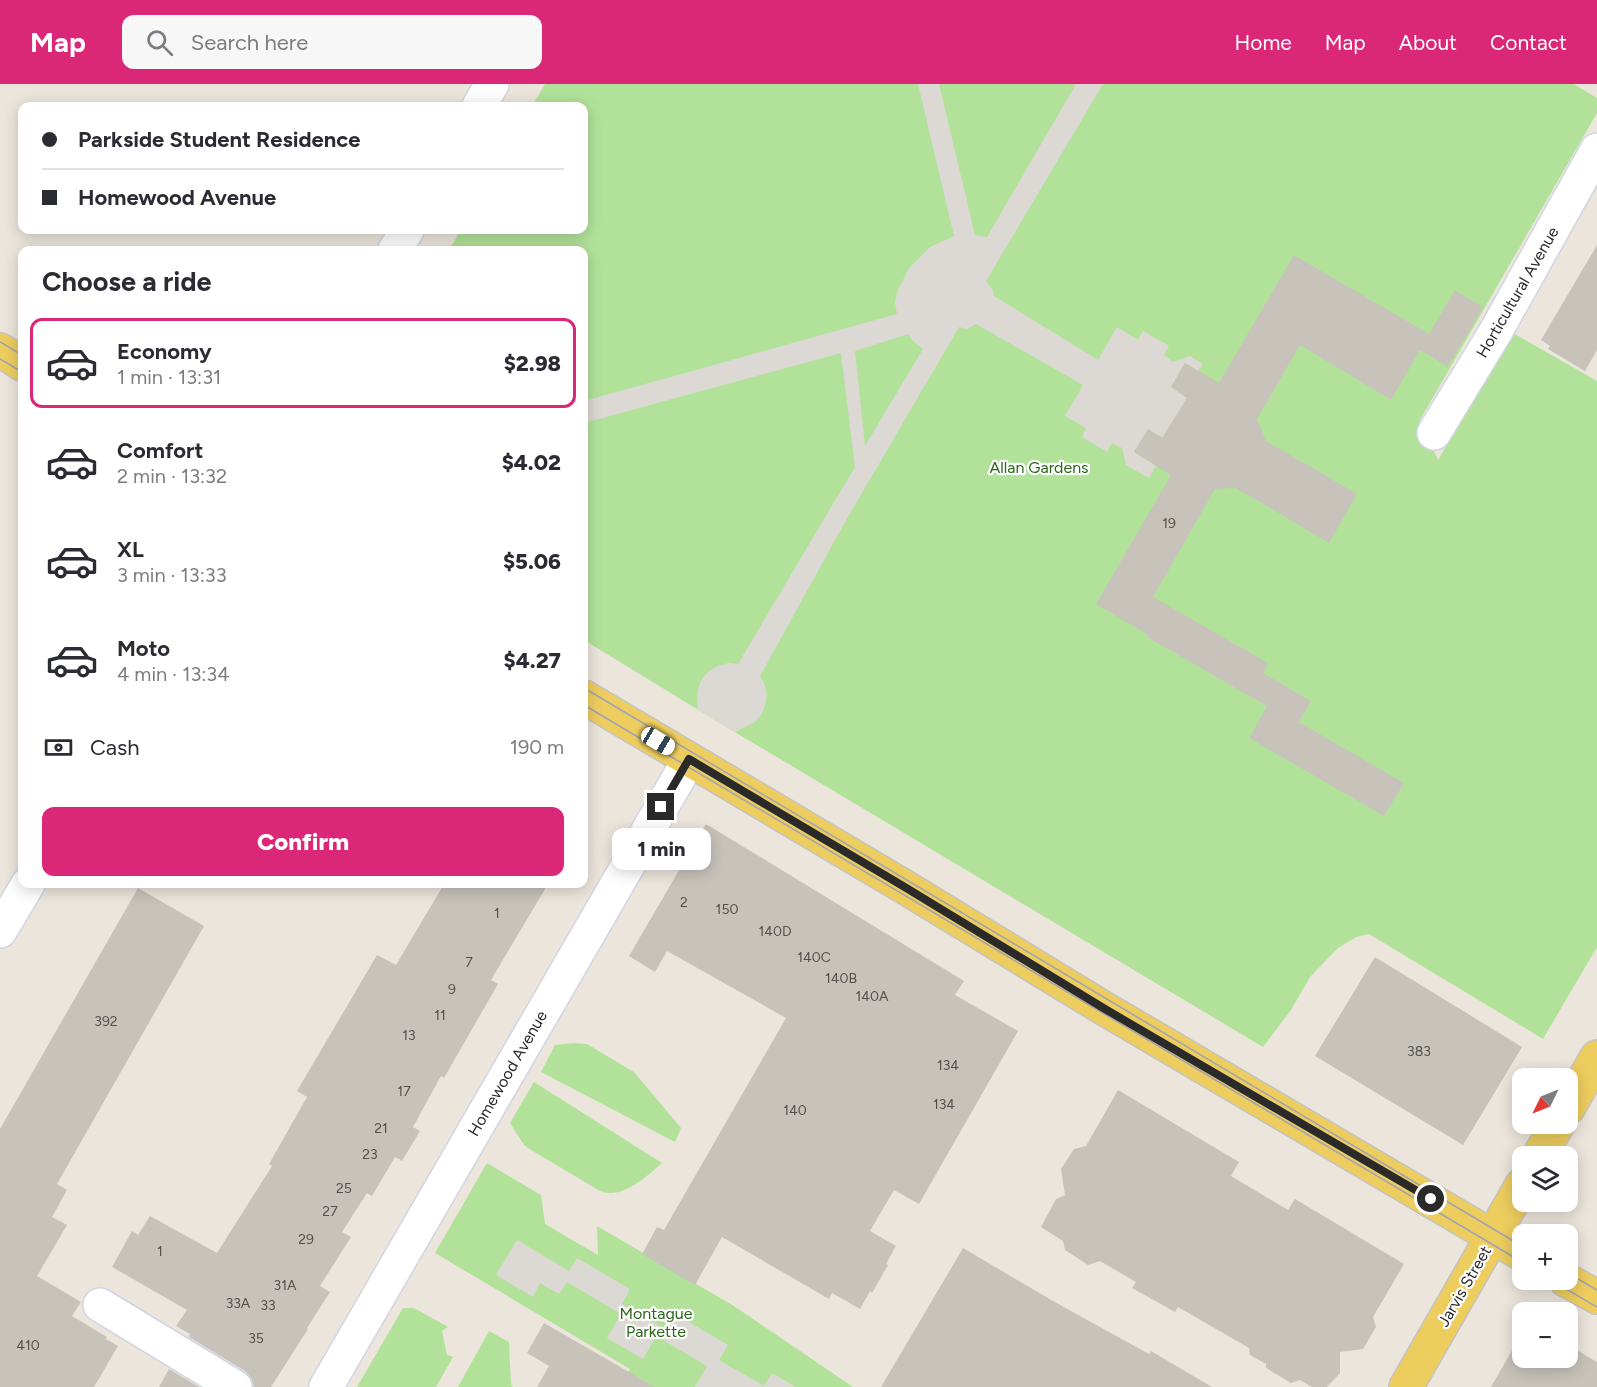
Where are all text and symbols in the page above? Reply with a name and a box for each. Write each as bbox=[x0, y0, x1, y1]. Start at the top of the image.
search box bbox=[122, 15, 542, 69]
text: Map bbox=[30, 25, 86, 59]
icon: search bbox=[143, 26, 176, 59]
text: Search here bbox=[191, 29, 308, 56]
text: Home bbox=[1235, 30, 1292, 55]
text: Map bbox=[1325, 30, 1366, 55]
text: About bbox=[1399, 30, 1457, 55]
text: Contact bbox=[1490, 30, 1567, 55]
text: Parkside Student Residence bbox=[78, 126, 360, 153]
text: Homewood Avenue bbox=[78, 184, 276, 211]
street label: Horticultural Avenue bbox=[1472, 223, 1563, 361]
text: Choose a ride bbox=[42, 265, 211, 298]
icon: car bbox=[45, 336, 99, 390]
text: Economy bbox=[117, 338, 212, 365]
text: $2.98 bbox=[504, 350, 561, 377]
text: 1 min · 13:31 bbox=[117, 365, 221, 389]
icon: car bbox=[45, 435, 99, 489]
text: Comfort bbox=[117, 437, 203, 464]
text: $4.02 bbox=[502, 449, 561, 476]
park label: Allan Gardens bbox=[989, 458, 1089, 477]
text: 2 min · 13:32 bbox=[117, 464, 227, 488]
house number: 19 bbox=[1162, 515, 1176, 532]
icon: car bbox=[45, 534, 99, 588]
text: XL bbox=[117, 536, 144, 563]
text: $5.06 bbox=[503, 548, 561, 575]
text: 3 min · 13:33 bbox=[117, 563, 227, 587]
icon: car bbox=[45, 633, 99, 687]
text: Moto bbox=[117, 635, 170, 662]
text: $4.27 bbox=[504, 647, 561, 674]
text: 4 min · 13:34 bbox=[117, 662, 230, 686]
car bbox=[638, 724, 678, 758]
icon: cash bbox=[42, 731, 75, 764]
text: Cash bbox=[90, 734, 140, 761]
text: 190 m bbox=[510, 735, 564, 759]
route end bbox=[647, 793, 674, 820]
button: Confirm bbox=[42, 807, 564, 876]
callout: 1 min bbox=[612, 828, 710, 870]
text: 1 min bbox=[638, 837, 685, 861]
house number: 2 bbox=[680, 894, 688, 911]
house number: 150 bbox=[716, 901, 738, 918]
house number: 1 bbox=[494, 905, 500, 922]
house number: 140D bbox=[758, 923, 792, 940]
house number: 140C bbox=[797, 949, 831, 966]
house number: 7 bbox=[465, 954, 473, 971]
house number: 140B bbox=[825, 970, 857, 987]
house number: 9 bbox=[448, 981, 456, 998]
house number: 140A bbox=[856, 988, 889, 1005]
house number: 11 bbox=[434, 1007, 446, 1024]
street label: Homewood Avenue bbox=[464, 1007, 551, 1139]
house number: 392 bbox=[94, 1013, 118, 1030]
house number: 13 bbox=[402, 1027, 416, 1044]
house number: 383 bbox=[1407, 1043, 1431, 1060]
house number: 134 bbox=[937, 1057, 959, 1074]
north arrow bbox=[1512, 1068, 1578, 1134]
map controls bbox=[1512, 1068, 1578, 1368]
house number: 17 bbox=[397, 1083, 411, 1100]
house number: 134 bbox=[933, 1096, 955, 1113]
house number: 140 bbox=[783, 1102, 807, 1119]
house number: 21 bbox=[374, 1120, 388, 1137]
house number: 23 bbox=[362, 1146, 378, 1163]
button: layers bbox=[1512, 1146, 1578, 1212]
house number: 25 bbox=[336, 1180, 352, 1197]
route start bbox=[1417, 1185, 1444, 1212]
house number: 27 bbox=[322, 1203, 338, 1220]
button: + bbox=[1512, 1224, 1578, 1290]
house number: 29 bbox=[298, 1231, 314, 1248]
house number: 1 bbox=[157, 1243, 163, 1260]
street label: Jarvis Street bbox=[1434, 1243, 1495, 1330]
house number: 31A bbox=[274, 1277, 297, 1294]
house number: 33A bbox=[226, 1295, 251, 1312]
house number: 33 bbox=[260, 1297, 276, 1314]
button: − bbox=[1512, 1302, 1578, 1368]
park label: Montague Parkette bbox=[620, 1304, 693, 1341]
house number: 35 bbox=[248, 1330, 264, 1347]
house number: 410 bbox=[16, 1337, 40, 1354]

